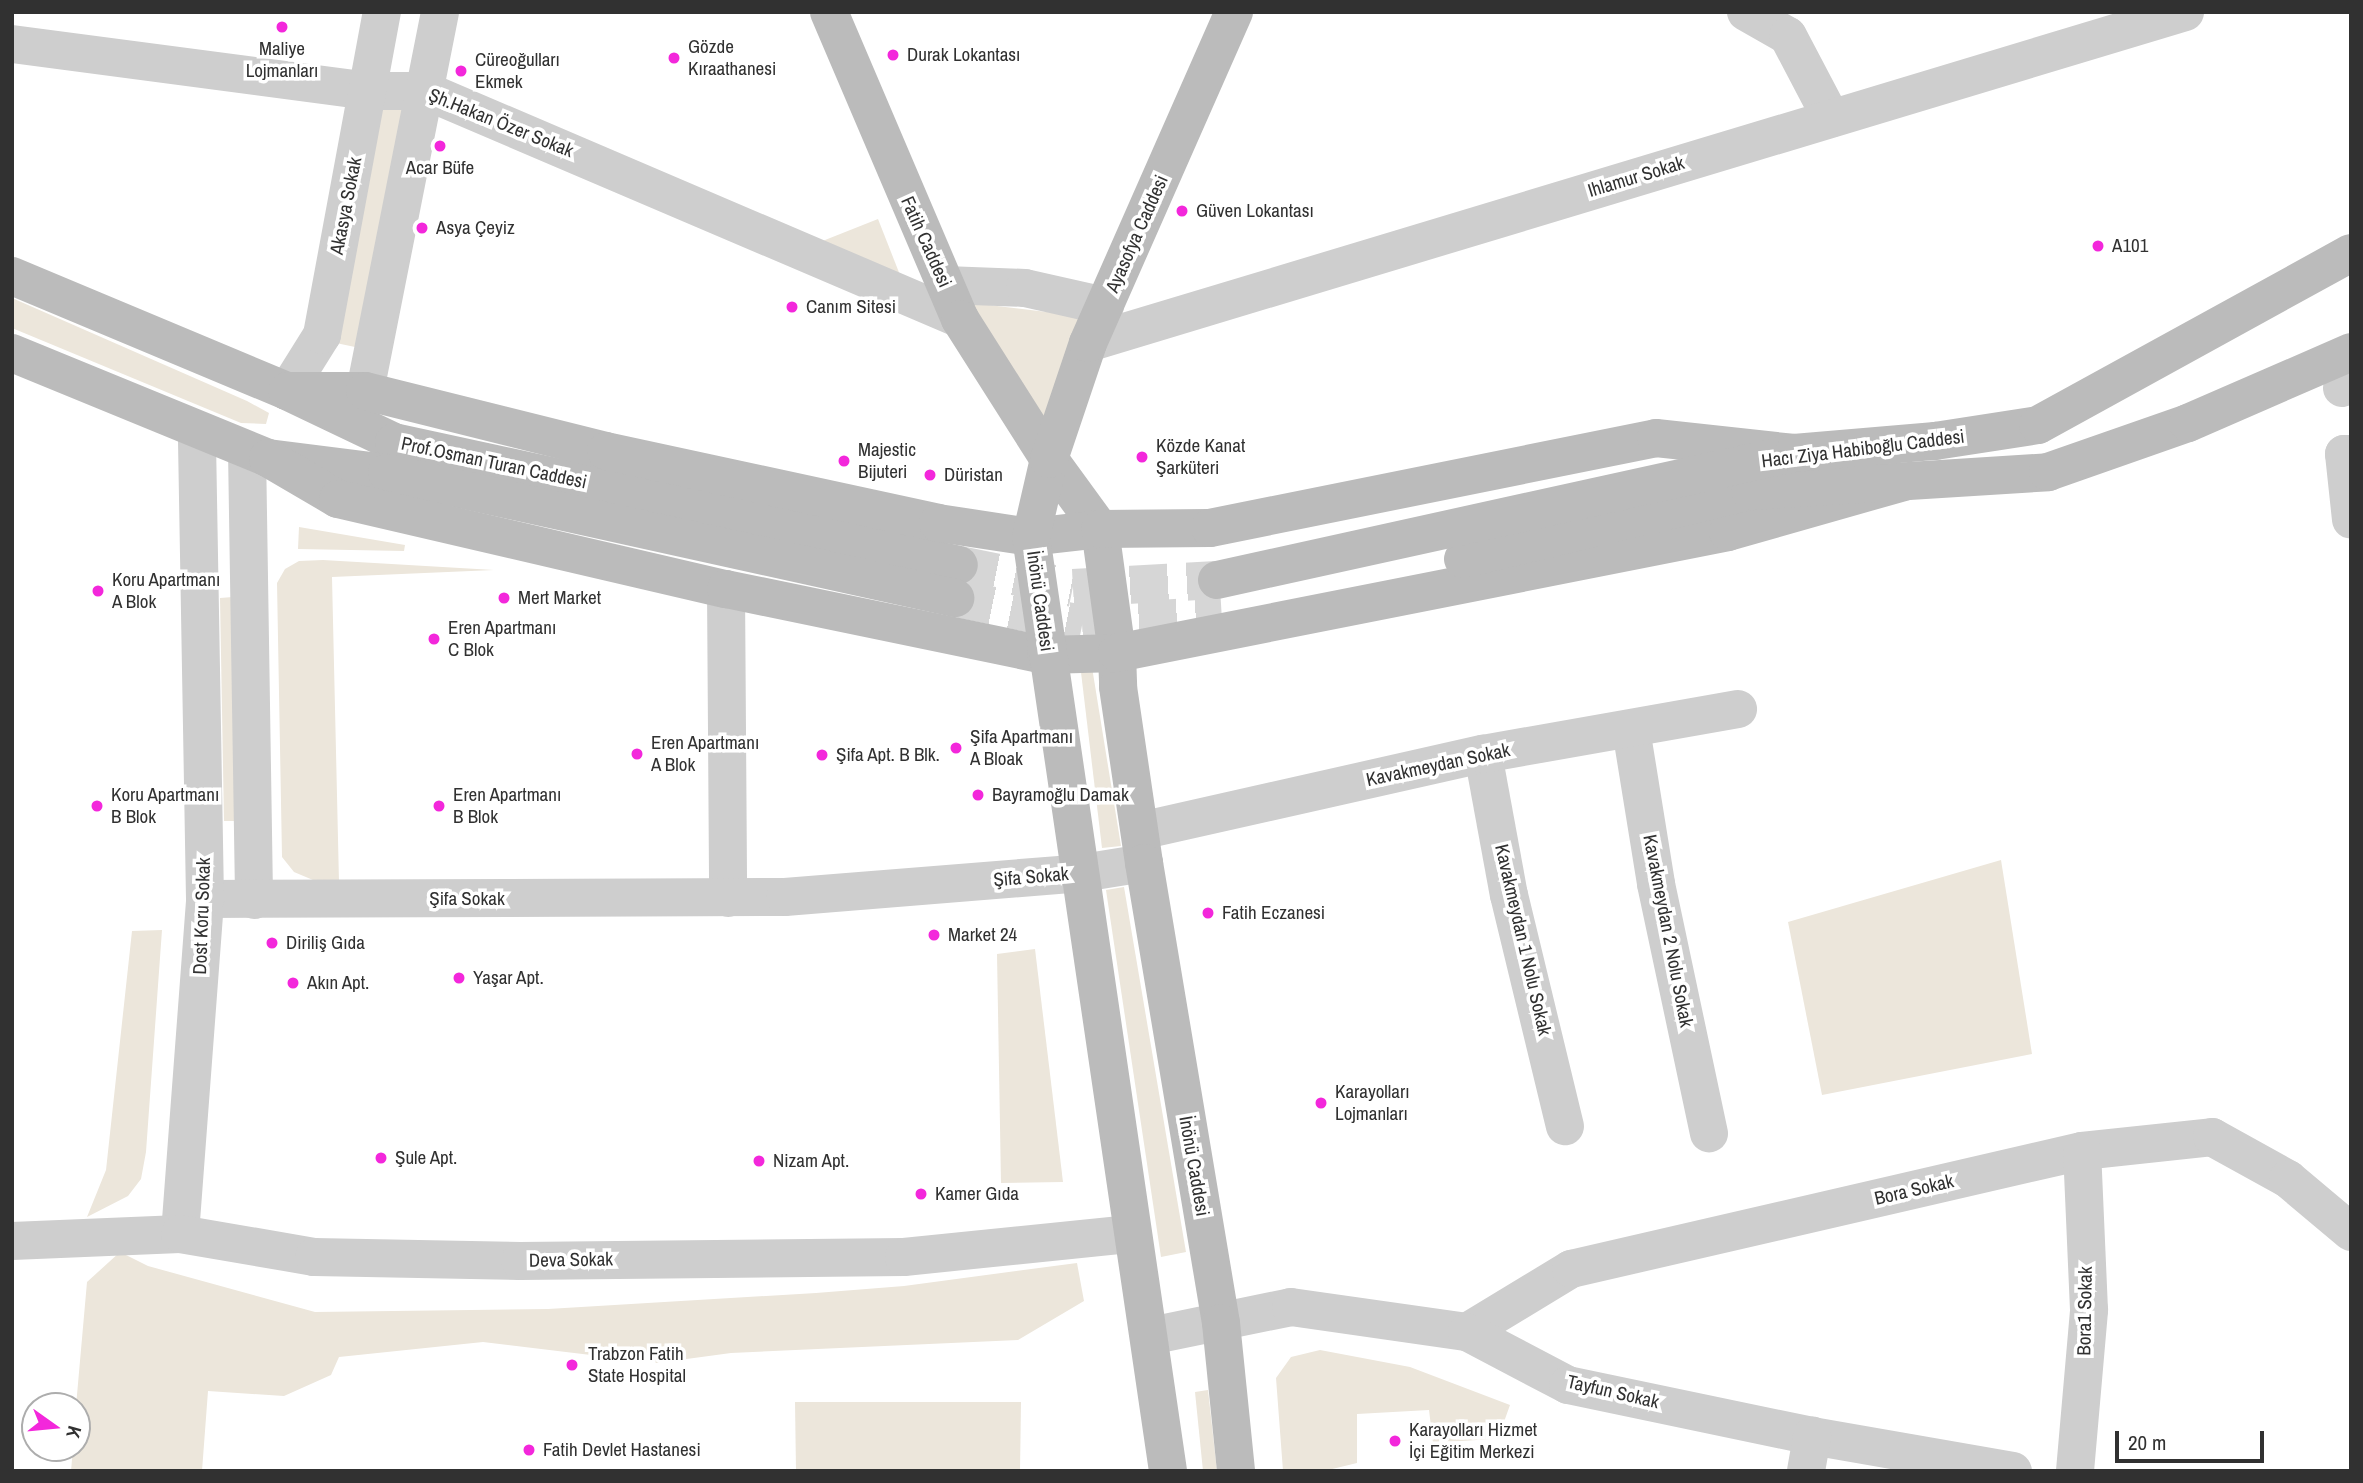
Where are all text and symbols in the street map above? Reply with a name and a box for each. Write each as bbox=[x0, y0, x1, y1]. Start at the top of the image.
marker: Maliye Lojmanları bbox=[274, 19, 290, 35]
place label: Gözde Kıraathanesi bbox=[688, 36, 776, 80]
place label: Maliye Lojmanları bbox=[246, 38, 318, 82]
place label: Durak Lokantası bbox=[907, 44, 1020, 66]
marker: Durak Lokantası bbox=[885, 47, 901, 63]
place label: Cüreoğulları Ekmek bbox=[475, 49, 560, 93]
marker: Gözde Kıraathanesi bbox=[666, 50, 682, 66]
marker: Cüreoğulları Ekmek bbox=[453, 63, 469, 79]
street label: Şh.Hakan Özer Sokak bbox=[425, 84, 577, 162]
marker: Acar Büfe bbox=[432, 138, 448, 154]
street label: Ihlamur Sokak bbox=[1585, 152, 1687, 202]
street label: Akasya Sokak bbox=[325, 155, 367, 257]
place label: Acar Büfe bbox=[406, 157, 474, 179]
street label: Ayasofya Caddesi bbox=[1101, 172, 1173, 296]
street label: Fatih Caddesi bbox=[896, 193, 956, 291]
place label: Güven Lokantası bbox=[1196, 200, 1314, 222]
marker: Güven Lokantası bbox=[1174, 203, 1190, 219]
place label: Asya Çeyiz bbox=[436, 217, 515, 239]
marker: Asya Çeyiz bbox=[414, 220, 430, 236]
place label: A101 bbox=[2112, 235, 2148, 257]
marker: A101 bbox=[2090, 238, 2106, 254]
place label: Canım Sitesi bbox=[806, 296, 896, 318]
marker: Canım Sitesi bbox=[784, 299, 800, 315]
street label: Hacı Ziya Habiboğlu Caddesi bbox=[1760, 425, 1966, 473]
street label: Prof.Osman Turan Caddesi bbox=[399, 432, 589, 494]
place label: Közde Kanat Şarküteri bbox=[1156, 435, 1245, 479]
place label: Majestic Bijuteri bbox=[858, 439, 916, 483]
marker: Közde Kanat Şarküteri bbox=[1134, 449, 1150, 465]
marker: Majestic Bijuteri bbox=[836, 453, 852, 469]
place label: Düristan bbox=[944, 464, 1003, 486]
marker: Düristan bbox=[922, 467, 938, 483]
street label: İnönü Caddesi bbox=[1022, 549, 1058, 653]
place label: Koru Apartmanı A Blok bbox=[112, 569, 221, 613]
marker: Koru Apartmanı A Blok bbox=[90, 583, 106, 599]
place label: Mert Market bbox=[518, 587, 601, 609]
marker: Mert Market bbox=[496, 590, 512, 606]
place label: Eren Apartmanı C Blok bbox=[448, 617, 557, 661]
marker: Eren Apartmanı C Blok bbox=[426, 631, 442, 647]
place label: Şifa Apartmanı A Bloak bbox=[970, 726, 1074, 770]
place label: Eren Apartmanı A Blok bbox=[651, 732, 760, 776]
street label: Kavakmeydan Sokak bbox=[1364, 739, 1512, 791]
marker: Şifa Apartmanı A Bloak bbox=[948, 740, 964, 756]
place label: Şifa Apt. B Blk. bbox=[836, 744, 941, 766]
marker: Eren Apartmanı A Blok bbox=[629, 746, 645, 762]
marker: Şifa Apt. B Blk. bbox=[814, 747, 830, 763]
place label: Koru Apartmanı B Blok bbox=[111, 784, 220, 828]
place label: Eren Apartmanı B Blok bbox=[453, 784, 562, 828]
place label: Bayramoğlu Damak bbox=[992, 784, 1129, 806]
marker: Bayramoğlu Damak bbox=[970, 787, 986, 803]
marker: Koru Apartmanı B Blok bbox=[89, 798, 105, 814]
marker: Eren Apartmanı B Blok bbox=[431, 798, 447, 814]
street label: Kavakmeydan 2 Nolu Sokak bbox=[1638, 833, 1698, 1029]
street label: Kavakmeydan 1 Nolu Sokak bbox=[1490, 842, 1556, 1038]
street label: Dost Koru Sokak bbox=[189, 857, 215, 975]
street label: Şifa Sokak bbox=[992, 862, 1070, 892]
street label: Şifa Sokak bbox=[429, 888, 505, 910]
place label: Fatih Eczanesi bbox=[1222, 902, 1325, 924]
marker: Fatih Eczanesi bbox=[1200, 905, 1216, 921]
place label: Market 24 bbox=[948, 924, 1017, 946]
marker: Market 24 bbox=[926, 927, 942, 943]
place label: Diriliş Gıda bbox=[286, 932, 365, 954]
marker: Diriliş Gıda bbox=[264, 935, 280, 951]
place label: Yaşar Apt. bbox=[473, 967, 545, 989]
marker: Yaşar Apt. bbox=[451, 970, 467, 986]
place label: Akın Apt. bbox=[307, 972, 370, 994]
marker: Akın Apt. bbox=[285, 975, 301, 991]
place label: Karayolları Lojmanları bbox=[1335, 1081, 1409, 1125]
marker: Karayolları Lojmanları bbox=[1313, 1095, 1329, 1111]
street label: İnönü Caddesi bbox=[1174, 1114, 1214, 1218]
place label: Şule Apt. bbox=[395, 1147, 458, 1169]
marker: Şule Apt. bbox=[373, 1150, 389, 1166]
place label: Nizam Apt. bbox=[773, 1150, 850, 1172]
marker: Nizam Apt. bbox=[751, 1153, 767, 1169]
street label: Bora Sokak bbox=[1872, 1170, 1956, 1210]
place label: Kamer Gıda bbox=[935, 1183, 1019, 1205]
marker: Kamer Gıda bbox=[913, 1186, 929, 1202]
street label: Deva Sokak bbox=[529, 1248, 613, 1272]
street label: Bora1 Sokak bbox=[2073, 1266, 2097, 1356]
place label: Trabzon Fatih State Hospital bbox=[588, 1343, 686, 1387]
marker: Trabzon Fatih State Hospital bbox=[562, 1355, 582, 1375]
street label: Tayfun Sokak bbox=[1565, 1370, 1661, 1414]
north arrow bbox=[21, 1392, 91, 1462]
scale bar bbox=[2118, 1416, 2267, 1460]
place label: Karayolları Hizmet İçi Eğitim Merkezi bbox=[1409, 1419, 1537, 1463]
text: K bbox=[60, 1423, 88, 1441]
text: 20 m bbox=[2128, 1428, 2166, 1457]
marker: Karayolları Hizmet İçi Eğitim Merkezi bbox=[1387, 1433, 1403, 1449]
place label: Fatih Devlet Hastanesi bbox=[543, 1439, 701, 1461]
marker: Fatih Devlet Hastanesi bbox=[521, 1442, 537, 1458]

